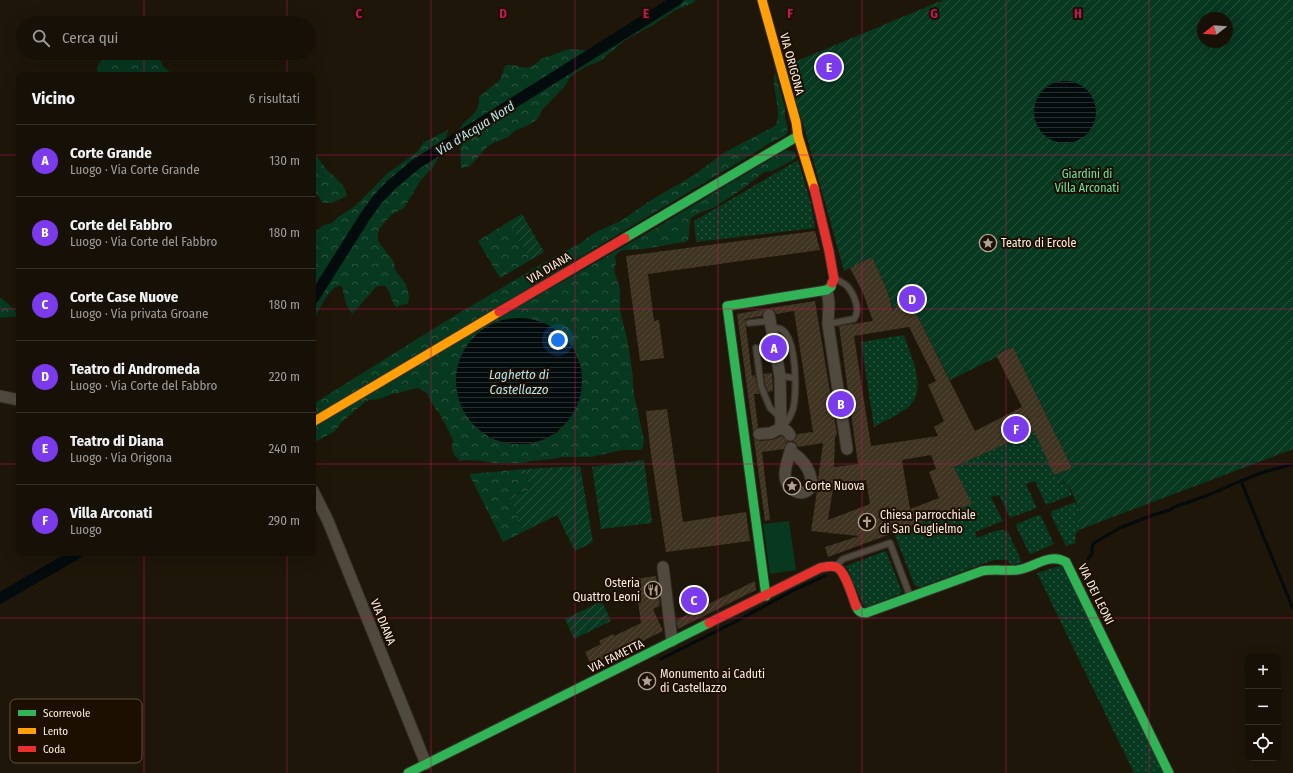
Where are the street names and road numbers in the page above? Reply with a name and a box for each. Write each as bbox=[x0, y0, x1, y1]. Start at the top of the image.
street label: VIA ORIGONA bbox=[777, 31, 807, 97]
street label: VIA DIANA bbox=[525, 249, 574, 286]
street label: VIA DEI LEONI bbox=[1075, 561, 1117, 627]
street label: VIA DIANA bbox=[367, 597, 399, 648]
street label: VIA FAMETTA bbox=[586, 636, 647, 676]

